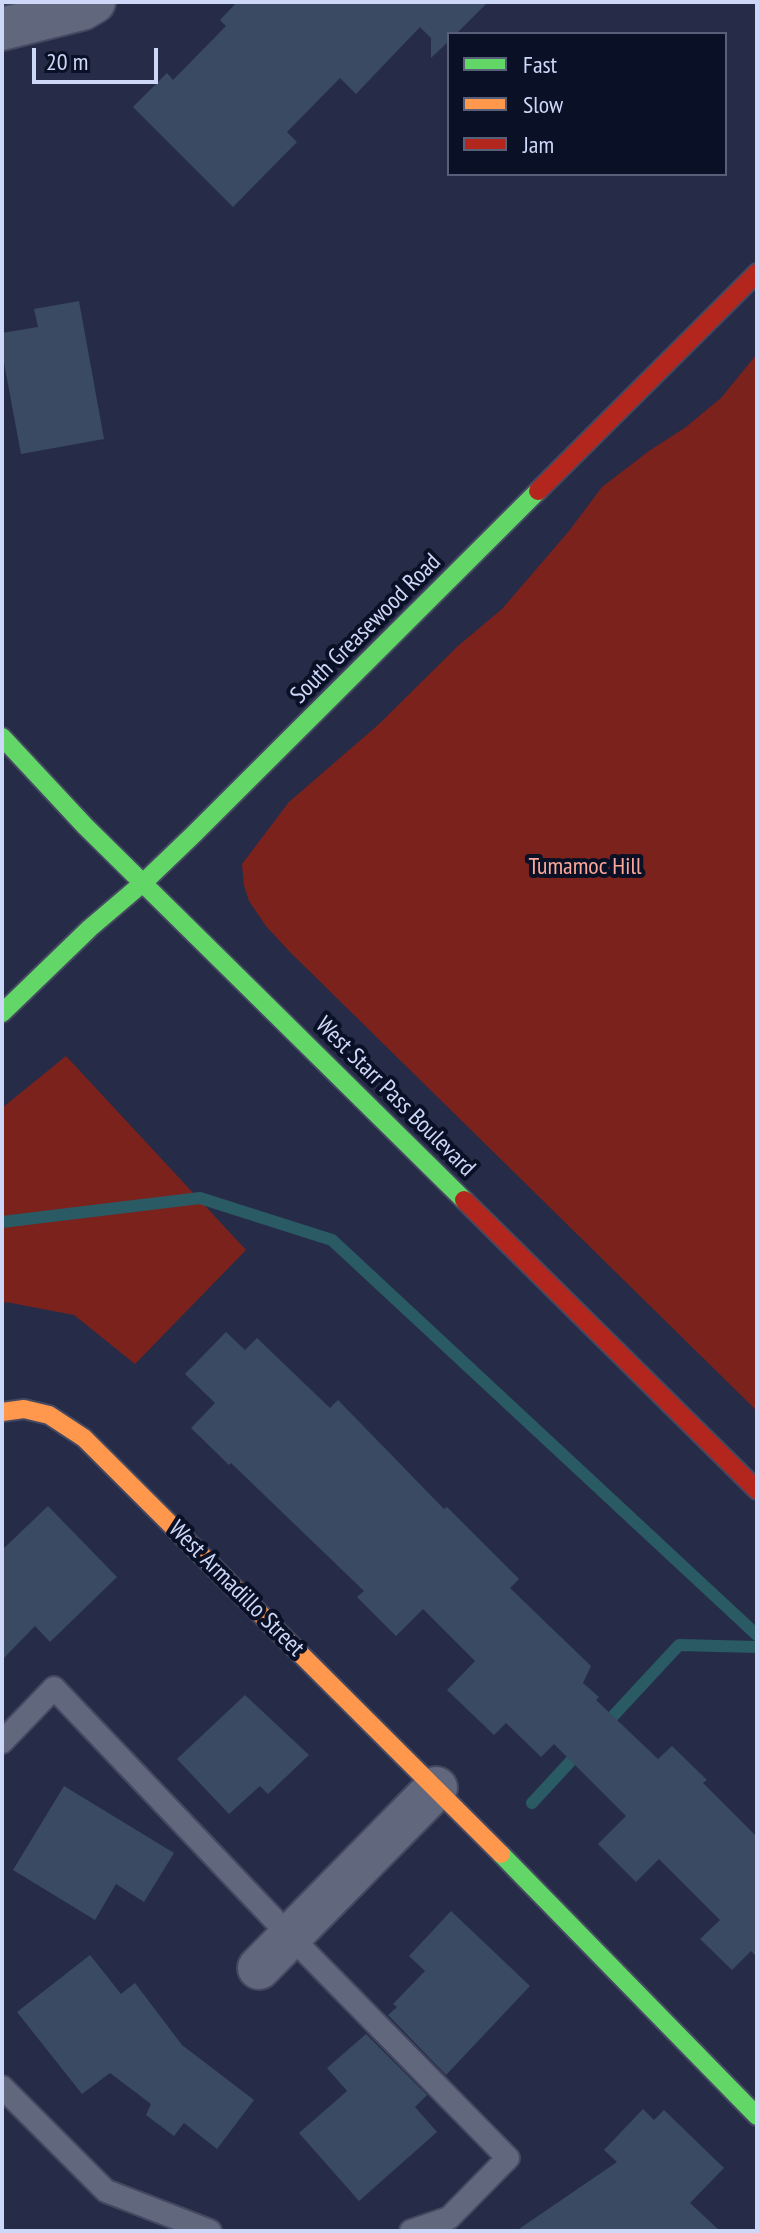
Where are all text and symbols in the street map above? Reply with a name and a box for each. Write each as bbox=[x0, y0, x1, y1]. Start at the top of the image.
scale bar bbox=[36, 32, 162, 82]
legend bbox=[447, 32, 727, 176]
text: 20 m bbox=[46, 46, 88, 77]
text: Fast bbox=[523, 49, 557, 80]
text: Slow bbox=[523, 89, 563, 120]
text: Jam bbox=[523, 129, 554, 160]
street label: South Greasewood Road bbox=[285, 548, 447, 710]
park label: Tumamoc Hill bbox=[528, 853, 642, 881]
street label: West Starr Pass Boulevard bbox=[309, 1011, 481, 1183]
street label: West Armadillo Street bbox=[162, 1515, 310, 1663]

